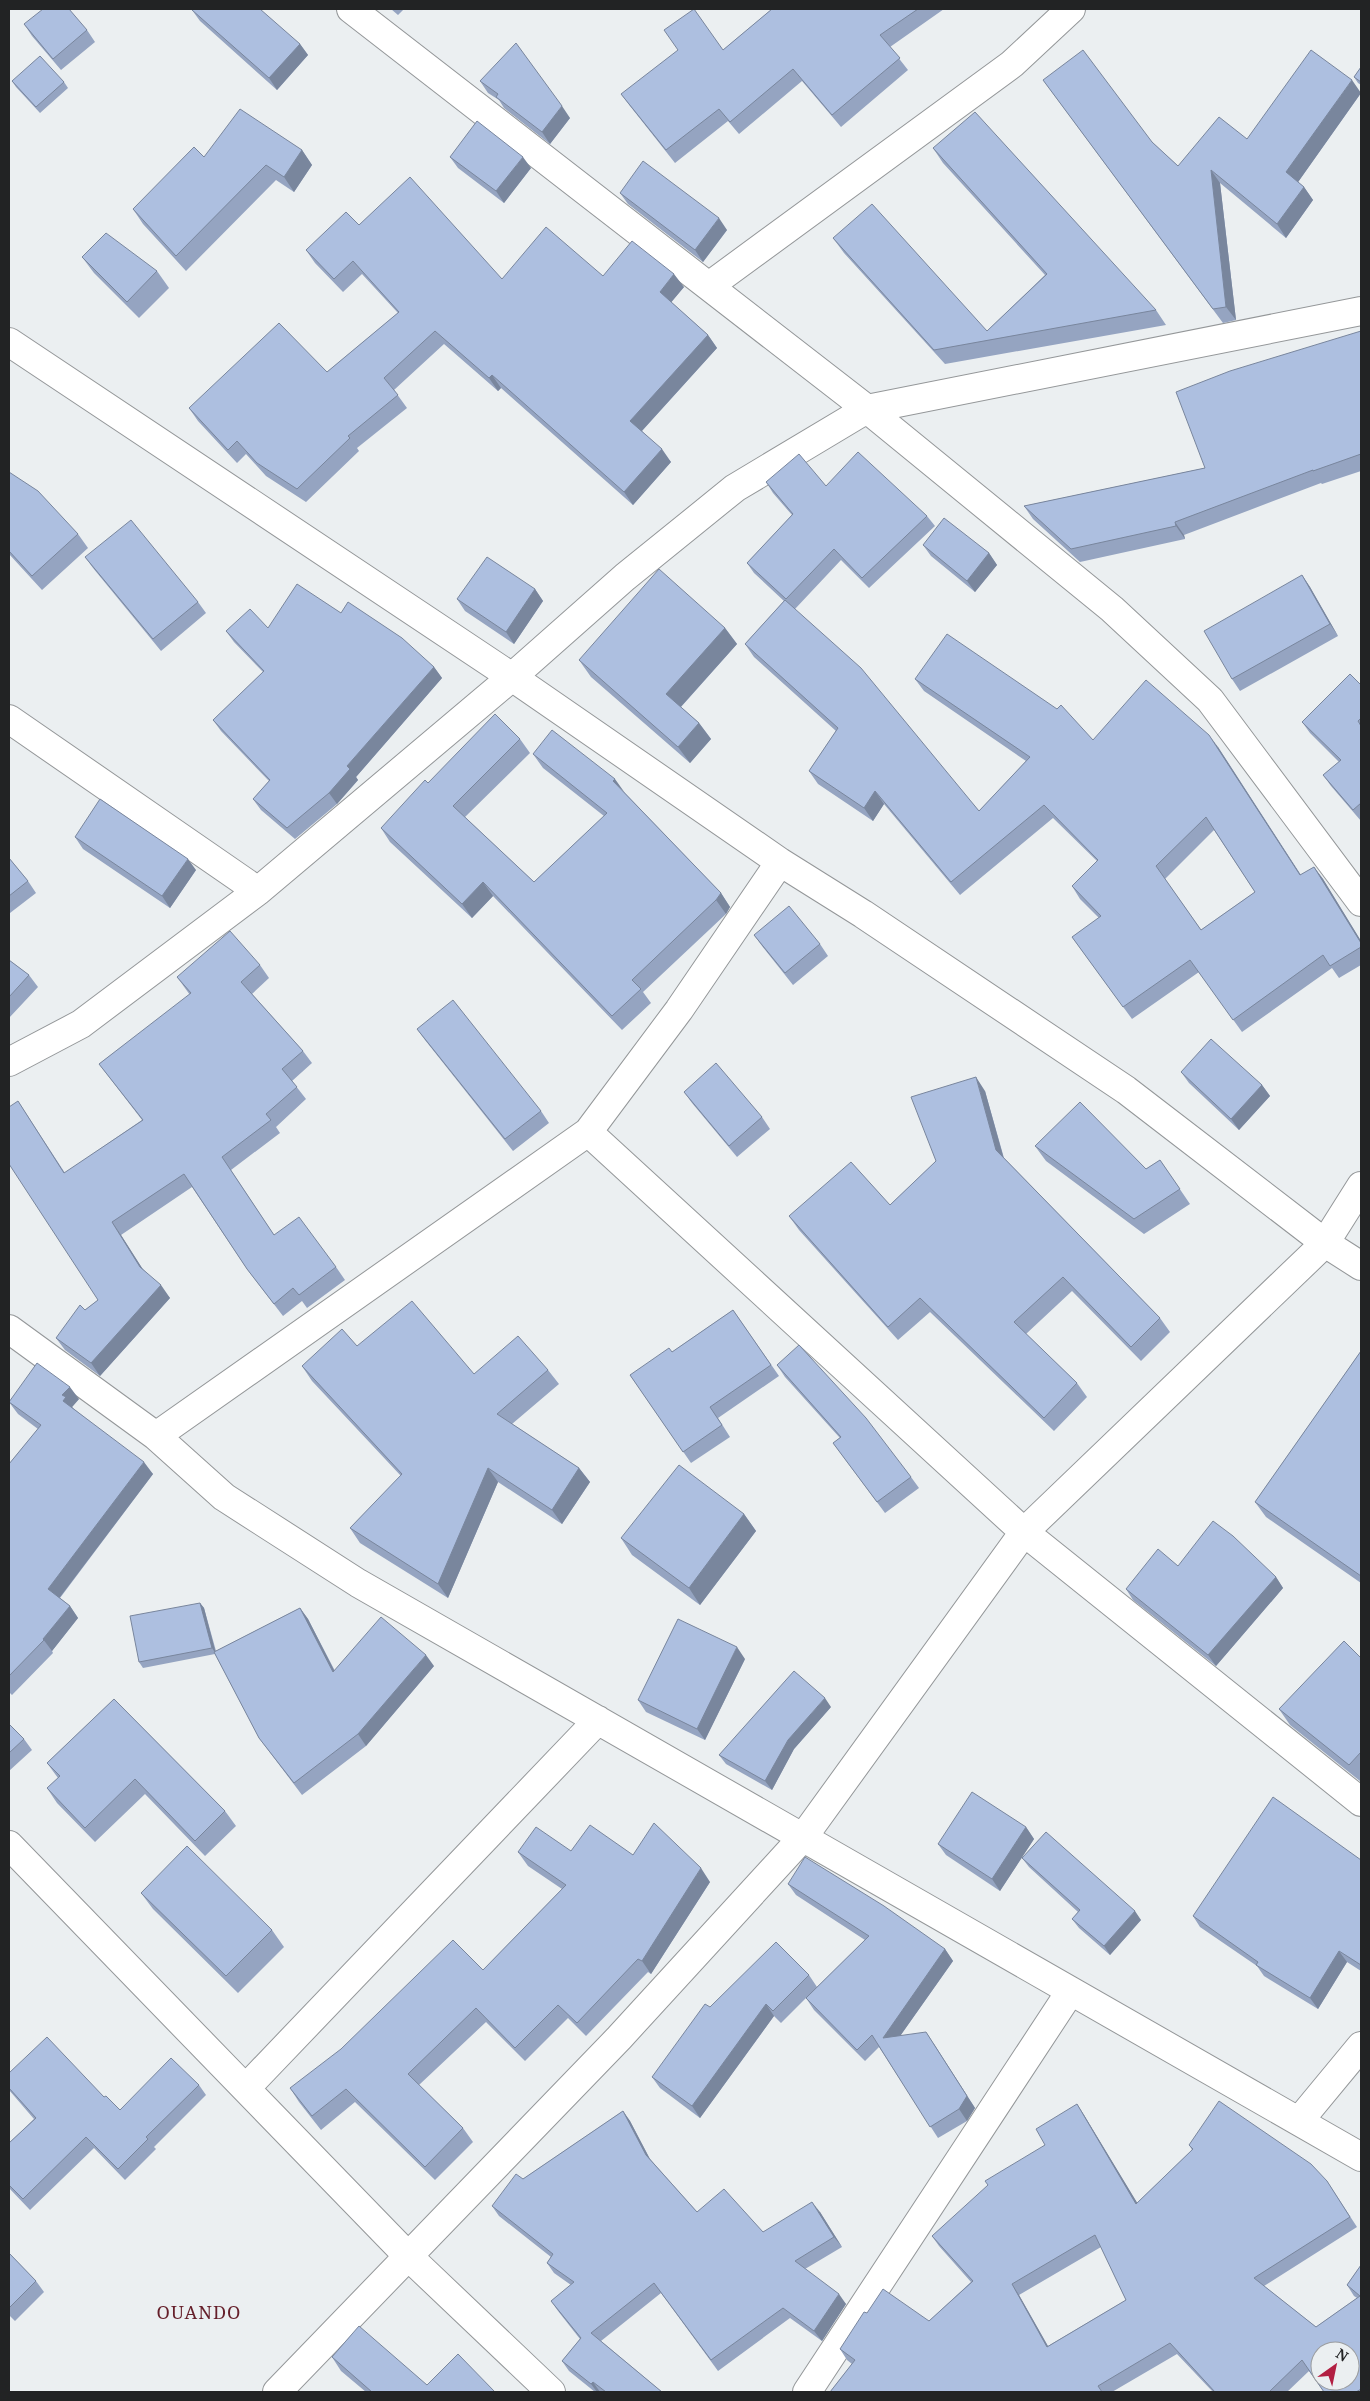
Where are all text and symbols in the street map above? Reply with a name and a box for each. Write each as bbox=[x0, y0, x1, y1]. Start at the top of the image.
district label: OUANDO bbox=[157, 2300, 241, 2324]
north arrow bbox=[1310, 2341, 1360, 2391]
text: N bbox=[1333, 2344, 1352, 2366]

